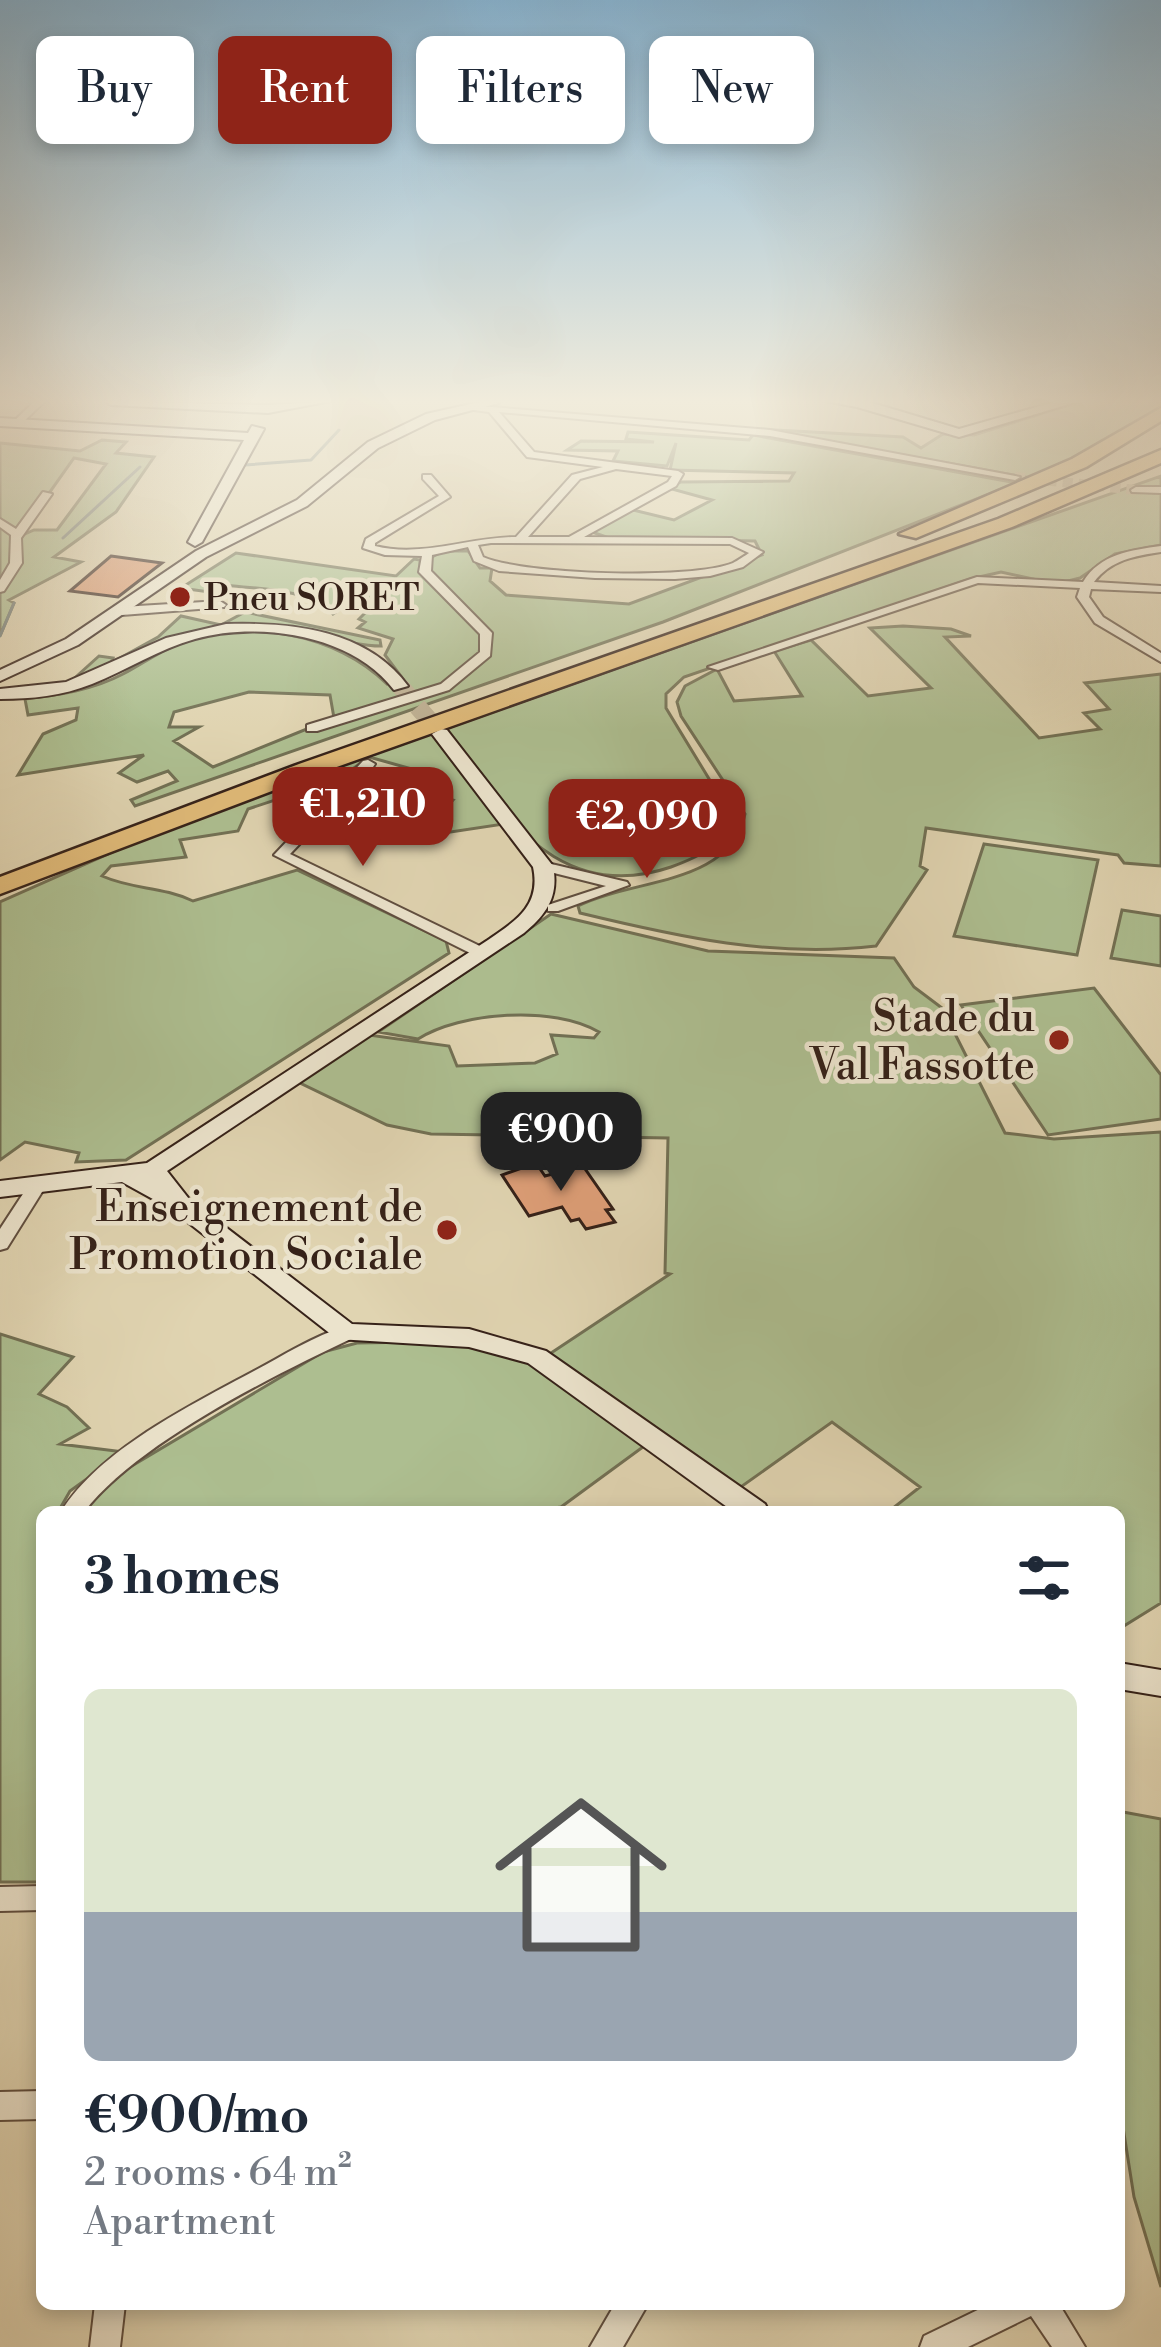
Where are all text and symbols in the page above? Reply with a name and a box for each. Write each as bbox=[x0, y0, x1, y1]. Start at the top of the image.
chip: Buy bbox=[36, 36, 194, 144]
chip: Rent bbox=[218, 36, 392, 144]
chip: Filters bbox=[416, 36, 625, 144]
chip: New bbox=[649, 36, 814, 144]
place label: Pneu SORET bbox=[204, 577, 420, 622]
marker: Pneu SORET bbox=[167, 584, 193, 610]
pin: €1,210 bbox=[265, 767, 461, 869]
pin: €2,090 bbox=[549, 779, 745, 881]
text: €1,210 bbox=[299, 781, 427, 830]
text: €2,090 bbox=[575, 793, 719, 842]
place label: Stade du Val Fassotte bbox=[808, 992, 1035, 1093]
marker: Stade du Val Fassotte bbox=[1046, 1027, 1072, 1053]
pin: €900 bbox=[490, 1092, 632, 1194]
text: €900 bbox=[508, 1106, 614, 1155]
place label: Enseignement de Promotion Sociale bbox=[69, 1182, 423, 1283]
marker: Enseignement de Promotion Sociale bbox=[434, 1217, 460, 1243]
icon: filters bbox=[1011, 1545, 1077, 1611]
text: 3 homes bbox=[84, 1546, 280, 1610]
icon: home bbox=[473, 1767, 689, 1983]
text: €900/mo bbox=[84, 2085, 310, 2149]
text: 2 rooms · 64 m² bbox=[84, 2149, 352, 2198]
text: Apartment bbox=[84, 2198, 276, 2247]

